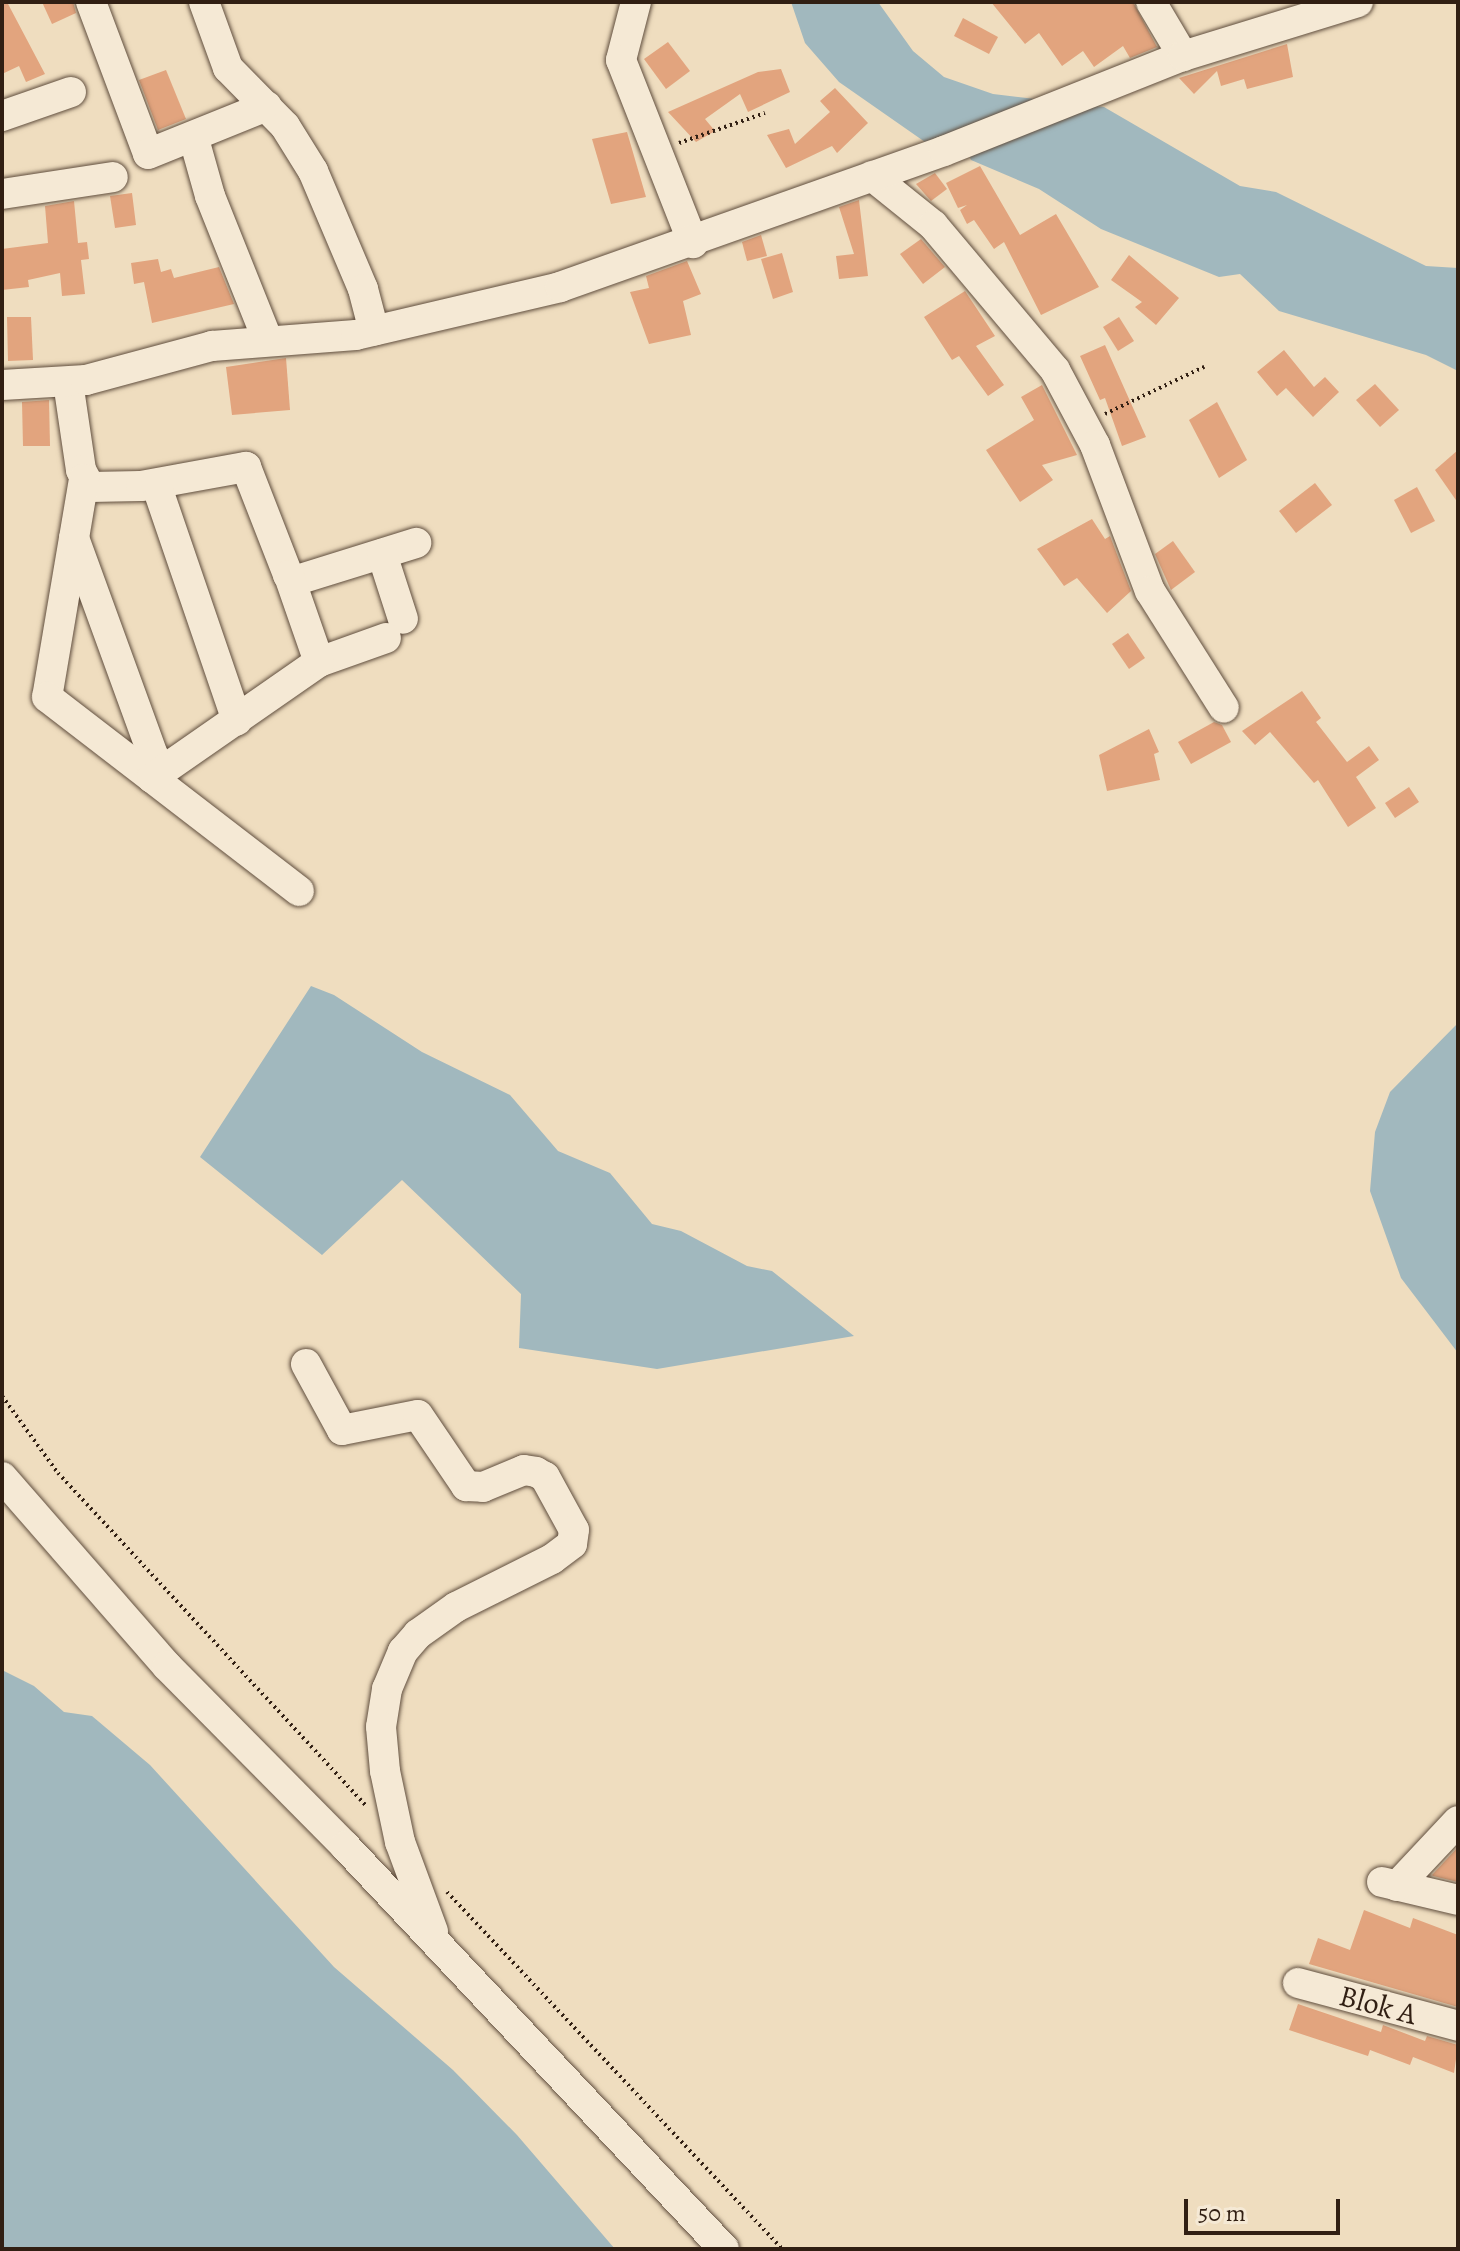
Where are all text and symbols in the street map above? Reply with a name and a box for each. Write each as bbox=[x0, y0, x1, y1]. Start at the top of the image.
street label: Blok A bbox=[1335, 1977, 1421, 2033]
scale bar bbox=[1188, 2183, 1344, 2233]
text: 50 m bbox=[1198, 2197, 1246, 2229]

